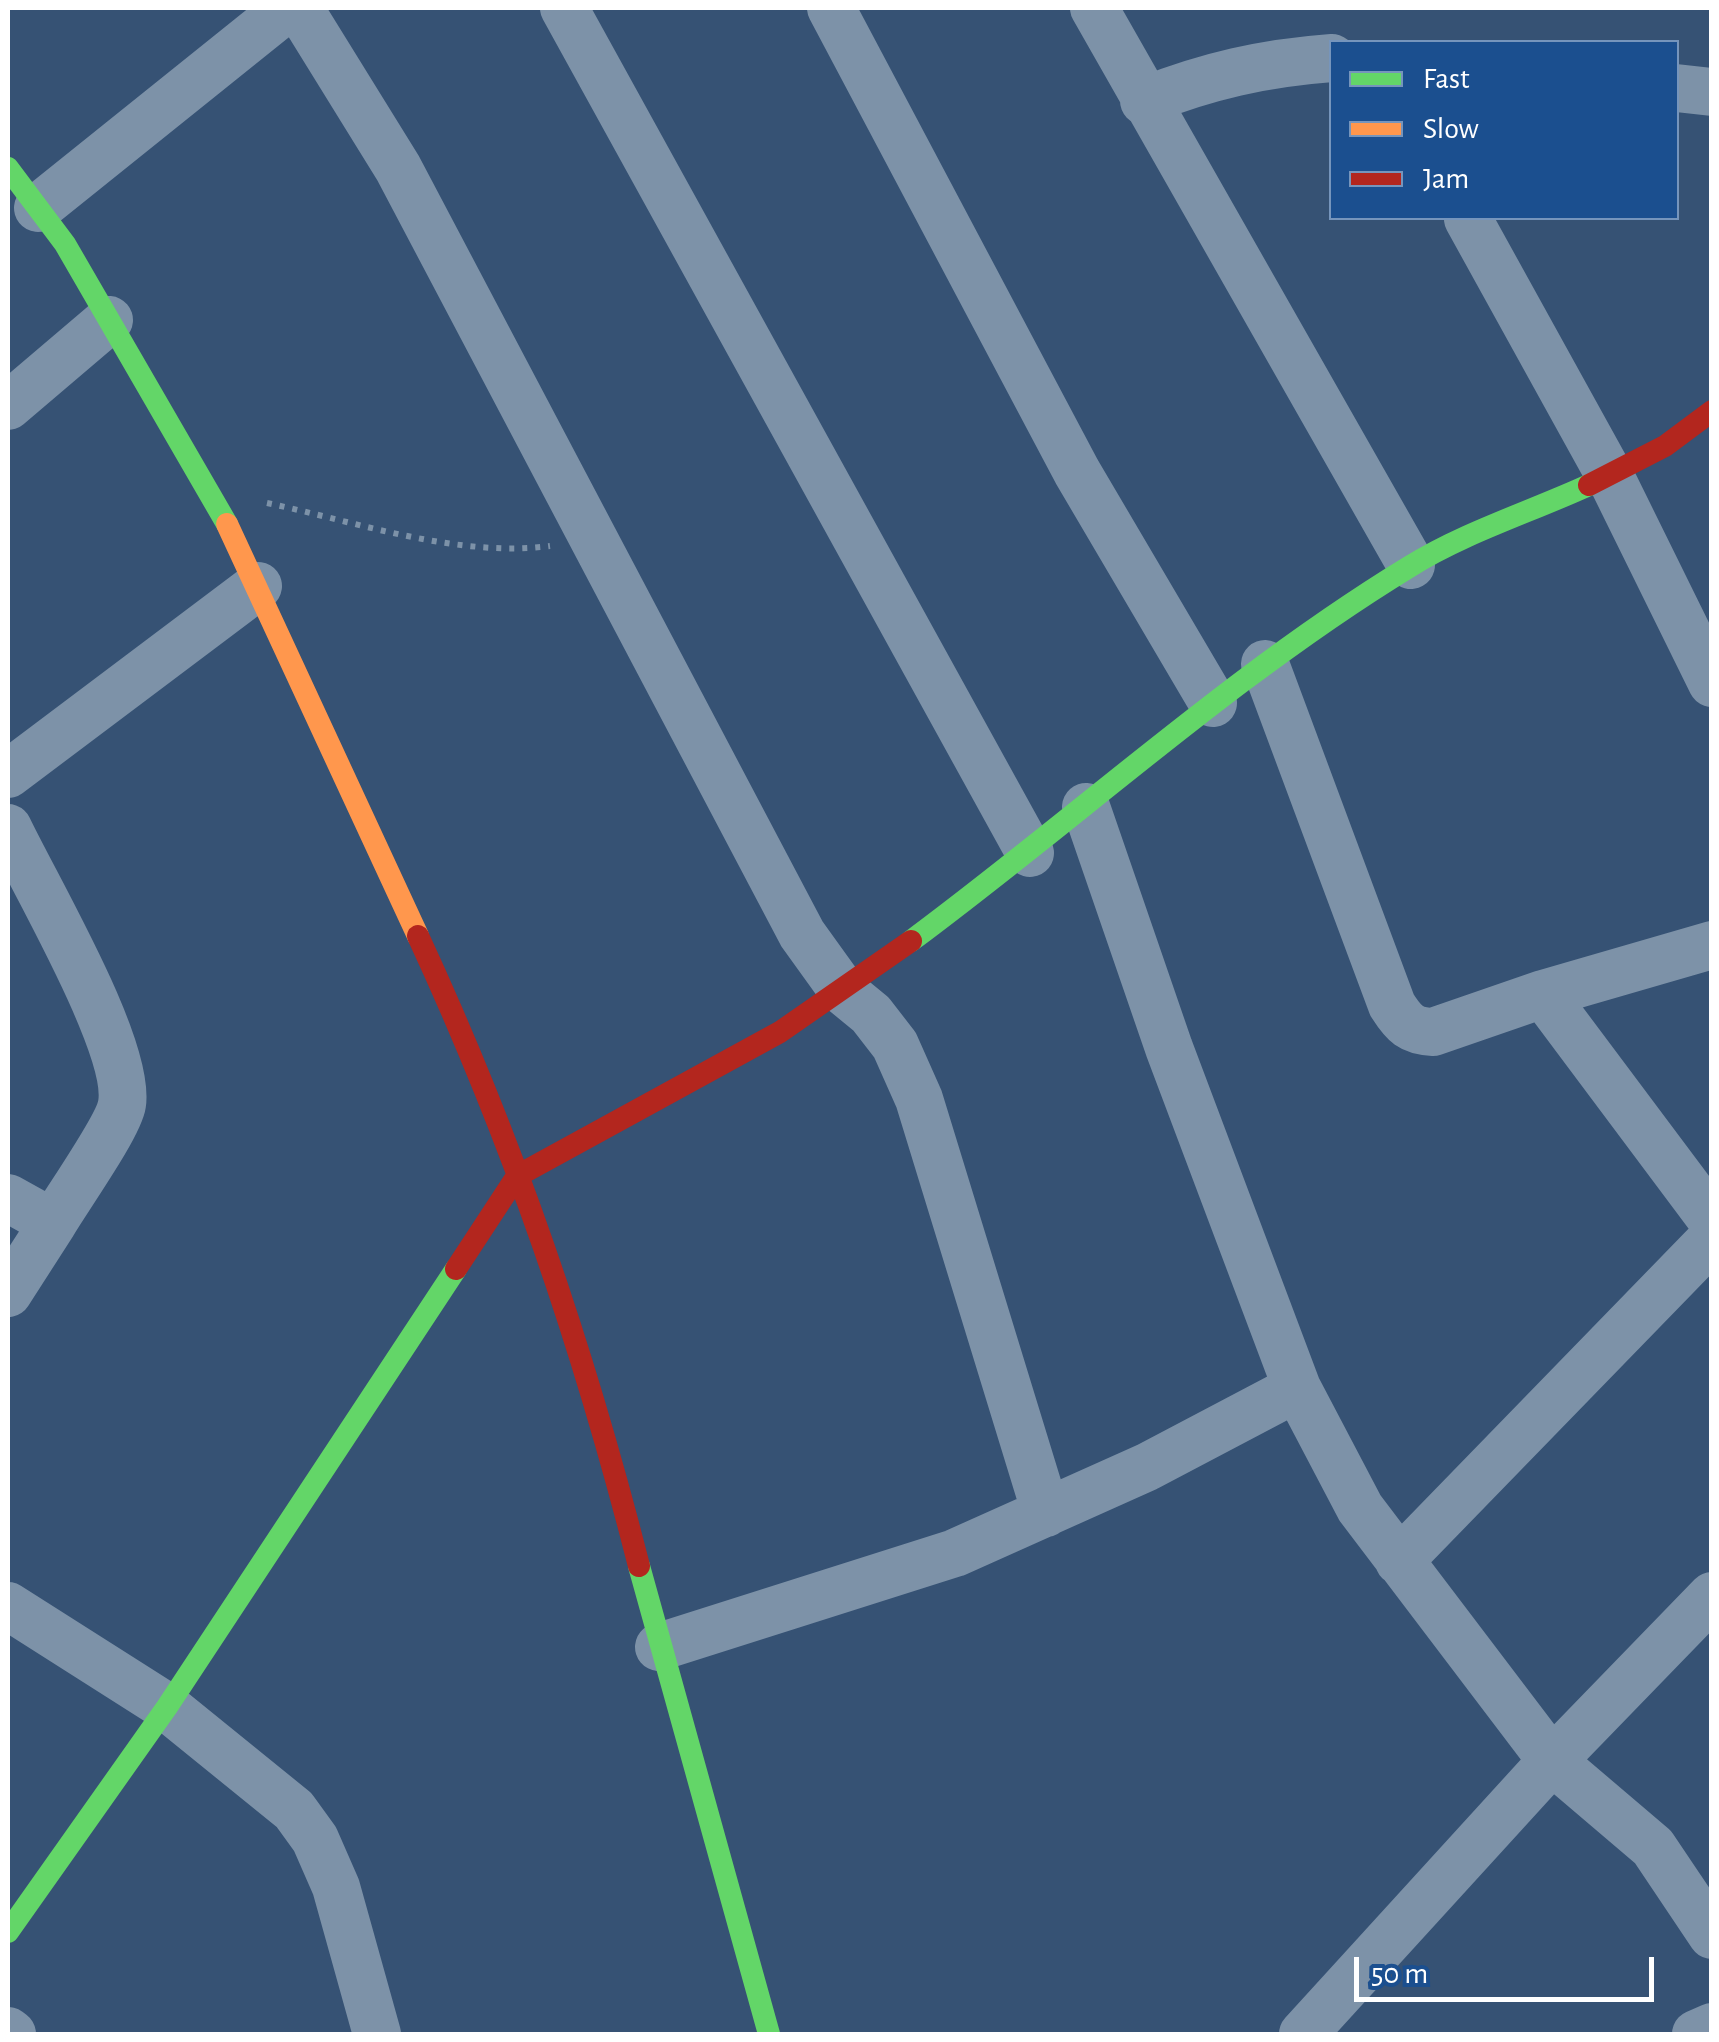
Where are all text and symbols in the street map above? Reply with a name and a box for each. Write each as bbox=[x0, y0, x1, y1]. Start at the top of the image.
legend bbox=[1329, 40, 1679, 220]
text: Fast bbox=[1423, 64, 1470, 94]
text: Slow bbox=[1423, 114, 1479, 144]
text: Jam bbox=[1423, 164, 1469, 194]
scale bar bbox=[1359, 1937, 1659, 1999]
text: 50 m bbox=[1371, 1959, 1428, 1989]

